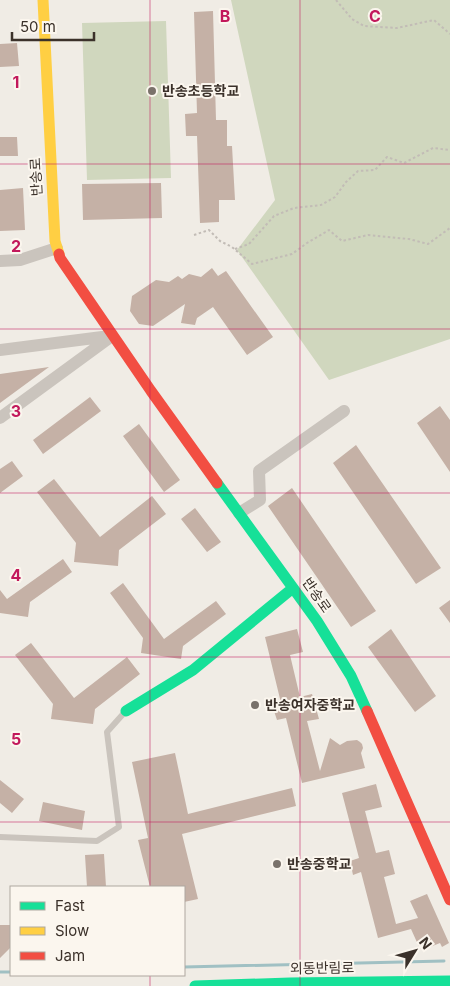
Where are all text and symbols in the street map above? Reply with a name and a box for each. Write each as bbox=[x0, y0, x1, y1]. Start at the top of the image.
text: B bbox=[220, 6, 230, 26]
text: C bbox=[369, 6, 381, 26]
scale bar bbox=[12, 10, 95, 42]
text: 50 m bbox=[20, 17, 56, 36]
text: 1 bbox=[13, 72, 19, 92]
place label: 반송초등학교 bbox=[162, 82, 239, 99]
marker: 반송초등학교 bbox=[146, 85, 158, 97]
street label: 반송로 bbox=[26, 157, 45, 197]
text: 2 bbox=[11, 236, 21, 256]
text: 3 bbox=[11, 401, 21, 421]
text: 4 bbox=[11, 565, 22, 585]
street label: 반송로 bbox=[299, 574, 336, 616]
place label: 반송여자중학교 bbox=[265, 696, 355, 713]
marker: 반송여자중학교 bbox=[249, 699, 261, 711]
text: 5 bbox=[11, 729, 21, 749]
place label: 반송중학교 bbox=[287, 855, 352, 872]
marker: 반송중학교 bbox=[271, 858, 283, 870]
legend bbox=[10, 886, 185, 976]
text: Fast bbox=[55, 896, 85, 915]
text: Slow bbox=[55, 921, 89, 940]
north arrow bbox=[390, 926, 440, 976]
text: N bbox=[416, 933, 436, 952]
text: Jam bbox=[55, 946, 85, 965]
street label: 외동반림로 bbox=[290, 958, 354, 977]

